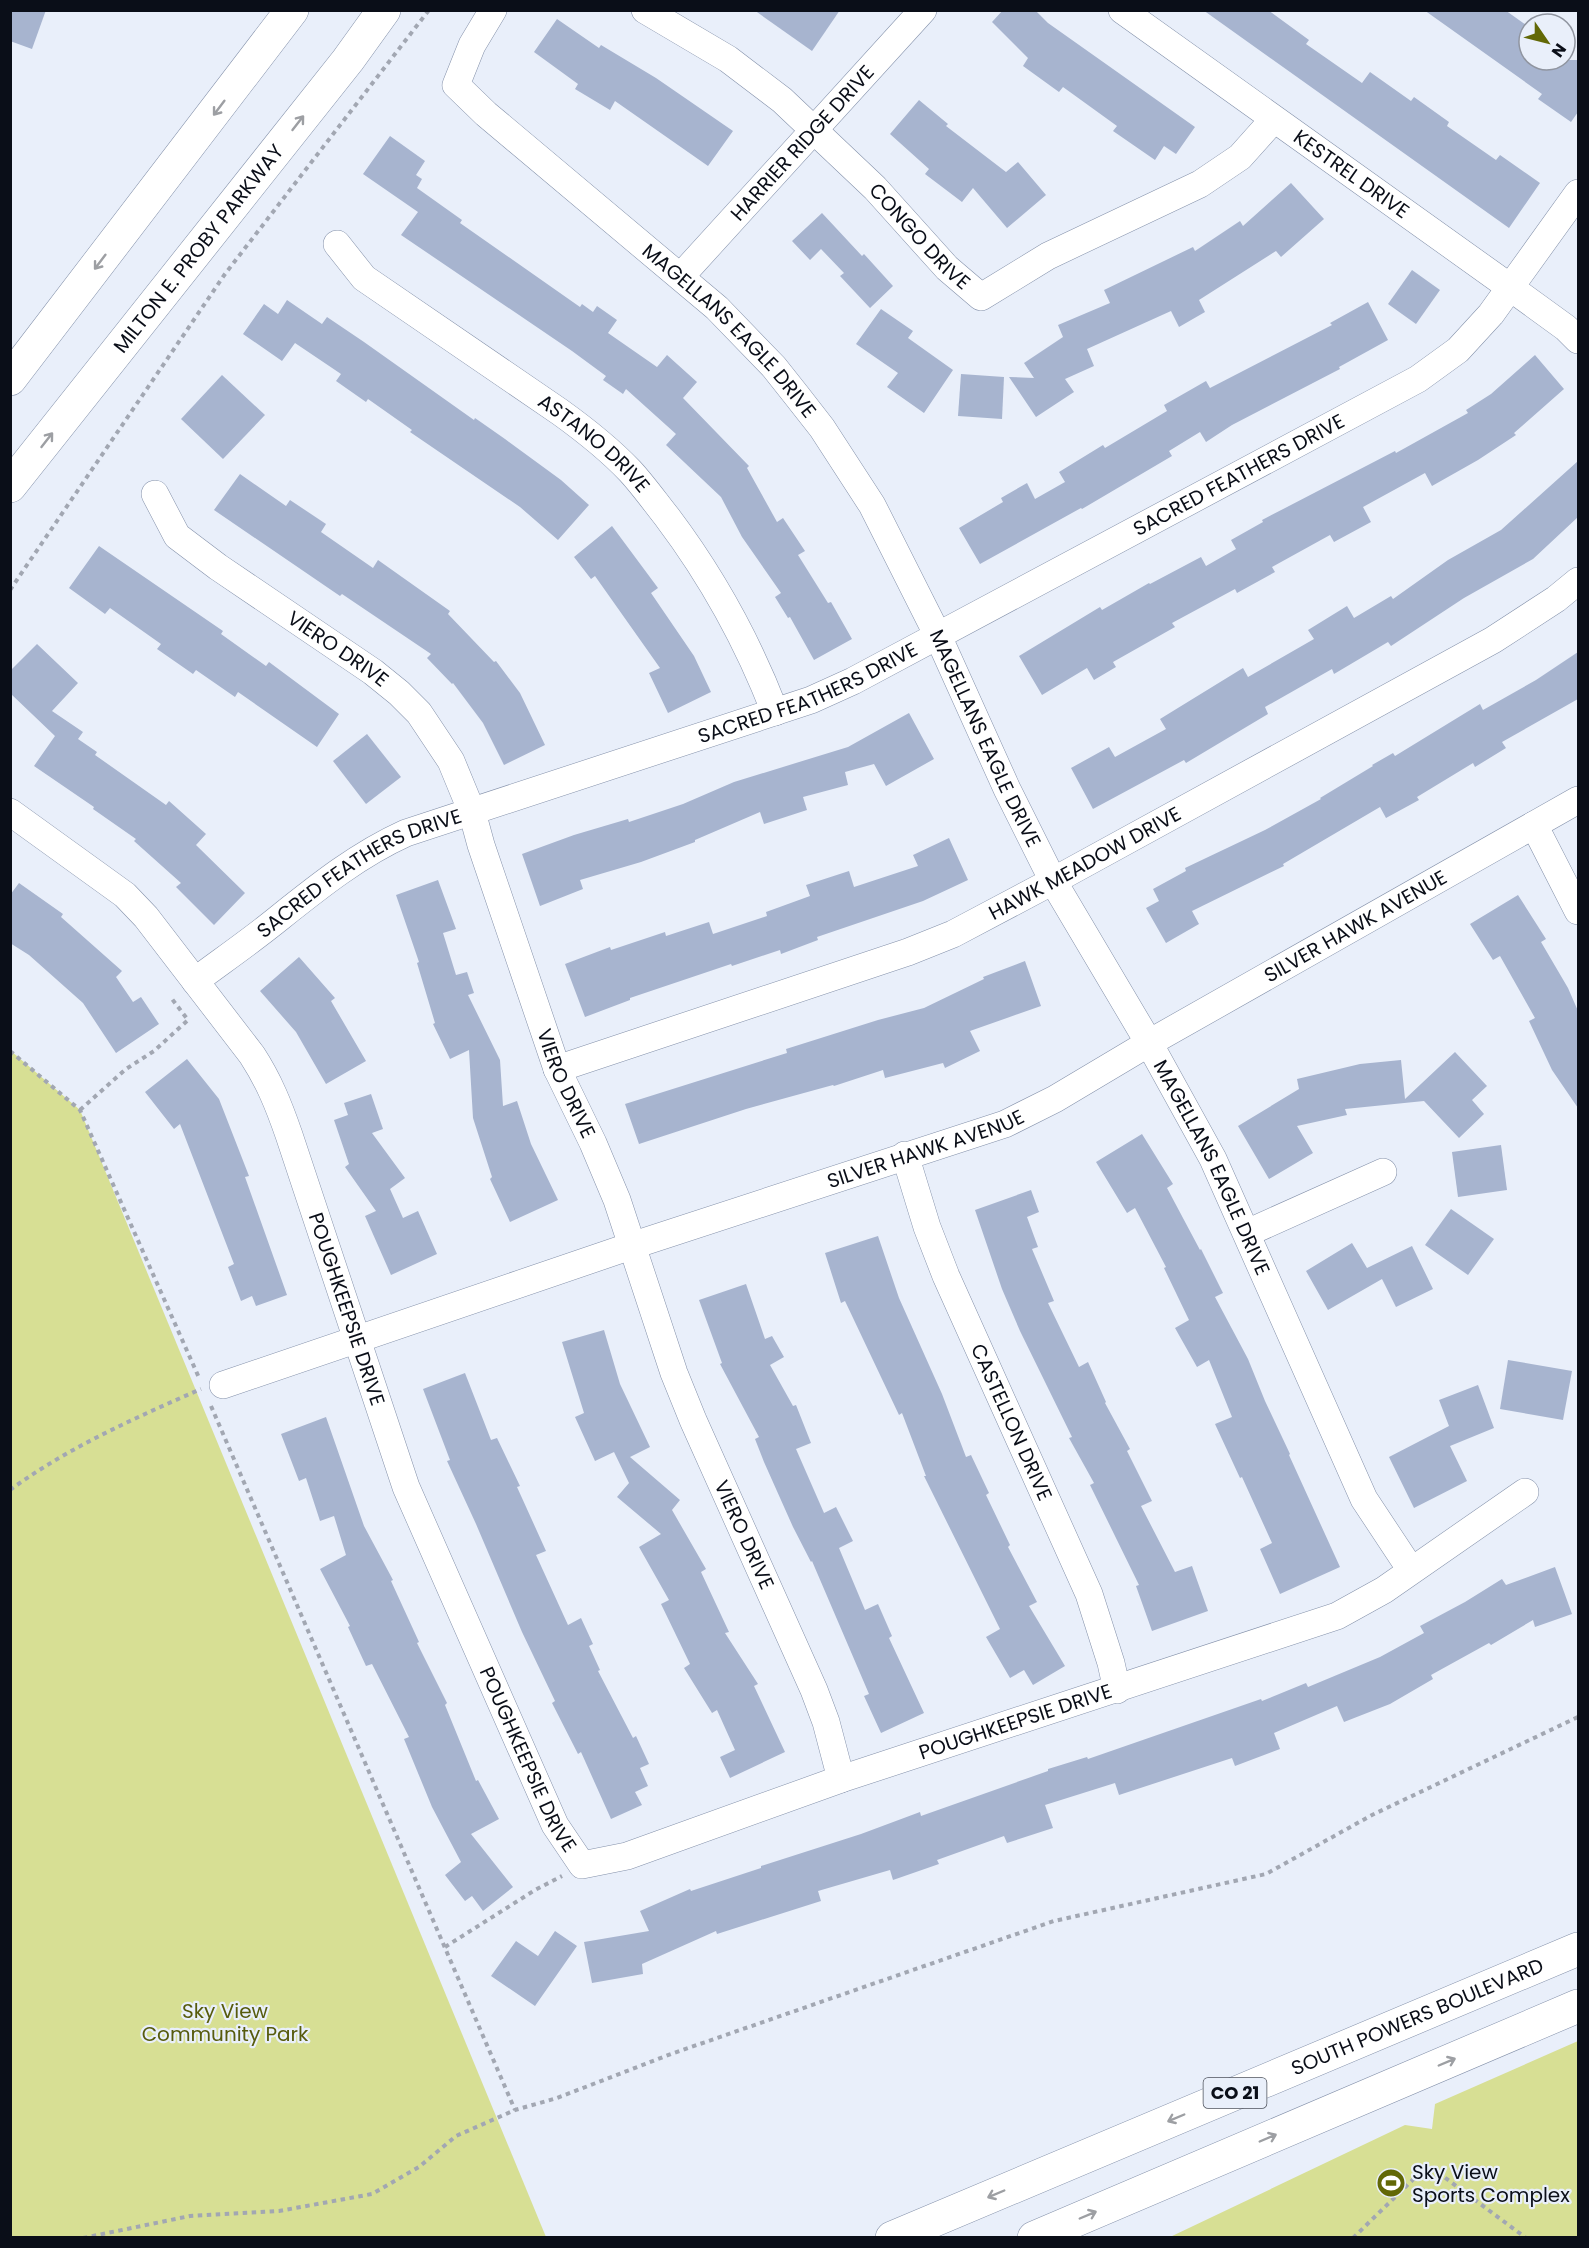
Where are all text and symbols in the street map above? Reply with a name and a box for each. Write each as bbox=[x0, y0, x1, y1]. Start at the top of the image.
north arrow bbox=[1517, 12, 1577, 72]
text: N bbox=[1546, 39, 1572, 62]
street label: HARRIER RIDGE DRIVE bbox=[724, 59, 880, 227]
one-way arrow bbox=[213, 99, 226, 115]
one-way arrow bbox=[292, 115, 305, 131]
street label: KESTREL DRIVE bbox=[1288, 123, 1415, 225]
street label: MILTON E. PROBY PARKWAY bbox=[107, 138, 290, 359]
street label: CONGO DRIVE bbox=[863, 177, 976, 296]
street label: MAGELLANS EAGLE DRIVE bbox=[636, 237, 823, 424]
one-way arrow bbox=[94, 254, 107, 270]
street label: ASTANO DRIVE bbox=[533, 387, 657, 498]
street label: SACRED FEATHERS DRIVE bbox=[1128, 407, 1349, 543]
one-way arrow bbox=[40, 433, 53, 449]
street label: VIERO DRIVE bbox=[282, 604, 395, 693]
street label: MAGELLANS EAGLE DRIVE bbox=[923, 625, 1048, 852]
street label: SACRED FEATHERS DRIVE bbox=[694, 635, 922, 750]
street label: HAWK MEADOW DRIVE bbox=[984, 800, 1186, 927]
street label: SACRED FEATHERS DRIVE bbox=[251, 802, 465, 944]
street label: SILVER HAWK AVENUE bbox=[1259, 863, 1452, 989]
street label: VIERO DRIVE bbox=[530, 1025, 602, 1143]
street label: MAGELLANS EAGLE DRIVE bbox=[1147, 1055, 1277, 1279]
street label: SILVER HAWK AVENUE bbox=[823, 1103, 1029, 1195]
street label: POUGHKEEPSIE DRIVE bbox=[302, 1209, 392, 1409]
street label: CASTELLON DRIVE bbox=[964, 1339, 1059, 1505]
street label: VIERO DRIVE bbox=[708, 1476, 781, 1594]
street label: POUGHKEEPSIE DRIVE bbox=[473, 1662, 583, 1858]
street label: POUGHKEEPSIE DRIVE bbox=[915, 1677, 1115, 1766]
street label: SOUTH POWERS BOULEVARD bbox=[1287, 1951, 1548, 2082]
park label: Sky View Community Park bbox=[142, 1997, 309, 2048]
one-way arrow bbox=[1437, 2056, 1456, 2067]
road number: CO 21 bbox=[1204, 2078, 1266, 2108]
one-way arrow bbox=[1167, 2113, 1186, 2124]
one-way arrow bbox=[1258, 2132, 1276, 2143]
place label: Sky View Sports Complex bbox=[1412, 2158, 1570, 2209]
sports icon: Sky View Sports Complex bbox=[1375, 2167, 1407, 2199]
one-way arrow bbox=[988, 2189, 1006, 2200]
one-way arrow bbox=[1079, 2209, 1097, 2220]

